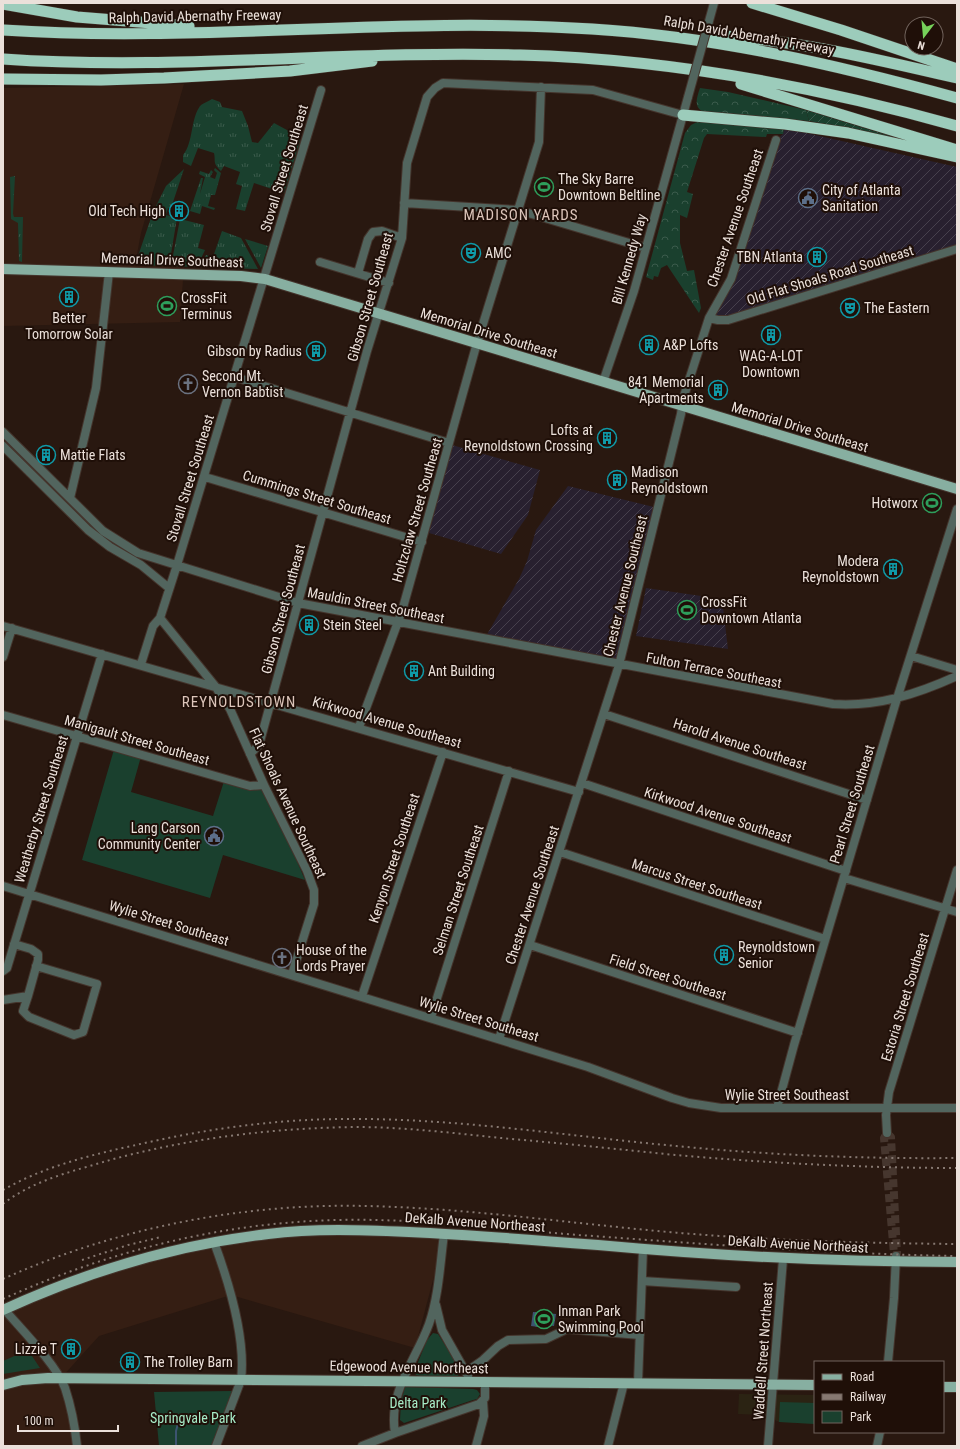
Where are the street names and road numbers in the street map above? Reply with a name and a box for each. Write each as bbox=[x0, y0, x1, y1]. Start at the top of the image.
street label: Ralph David Abernathy Freeway bbox=[108, 6, 282, 26]
street label: Ralph David Abernathy Freeway bbox=[663, 12, 836, 58]
street label: Stovall Street Southeast bbox=[257, 102, 311, 234]
street label: Chester Avenue Southeast bbox=[704, 147, 766, 289]
street label: Bill Kennedy Way bbox=[608, 212, 650, 306]
street label: Gibson Street Southeast bbox=[344, 231, 396, 363]
street label: Old Flat Shoals Road Southeast bbox=[745, 242, 915, 308]
street label: Memorial Drive Southeast bbox=[101, 250, 243, 270]
street label: Memorial Drive Southeast bbox=[419, 305, 559, 361]
street label: Memorial Drive Southeast bbox=[730, 399, 870, 455]
street label: Stovall Street Southeast bbox=[163, 412, 217, 544]
street label: Holtzclaw Street Southeast bbox=[389, 436, 445, 584]
street label: Cummings Street Southeast bbox=[241, 467, 393, 527]
street label: Chester Avenue Southeast bbox=[600, 514, 650, 658]
street label: Gibson Street Southeast bbox=[258, 542, 308, 676]
street label: Mauldin Street Southeast bbox=[306, 584, 446, 626]
street label: Fulton Terrace Southeast bbox=[645, 649, 783, 691]
street label: Kirkwood Avenue Southeast bbox=[311, 693, 463, 751]
street label: Manigault Street Southeast bbox=[63, 712, 211, 768]
street label: Harold Avenue Southeast bbox=[671, 715, 809, 773]
street label: Flat Shoals Avenue Southeast bbox=[246, 725, 330, 881]
street label: Weatherby Street Southeast bbox=[11, 733, 71, 885]
street label: Pearl Street Southeast bbox=[826, 743, 878, 865]
street label: Kirkwood Avenue Southeast bbox=[642, 784, 794, 846]
street label: Kenyon Street Southeast bbox=[365, 791, 423, 925]
street label: Selman Street Southeast bbox=[429, 823, 487, 957]
street label: Chester Avenue Southeast bbox=[502, 824, 562, 966]
street label: Marcus Street Southeast bbox=[630, 855, 764, 913]
street label: Wylie Street Southeast bbox=[107, 897, 231, 949]
street label: Estoria Street Southeast bbox=[878, 931, 932, 1063]
street label: Field Street Southeast bbox=[608, 951, 728, 1003]
street label: Wylie Street Southeast bbox=[417, 993, 541, 1045]
street label: Wylie Street Southeast bbox=[725, 1087, 849, 1103]
street label: DeKalb Avenue Northeast bbox=[404, 1209, 546, 1235]
street label: DeKalb Avenue Northeast bbox=[727, 1232, 869, 1256]
street label: Waddell Street Northeast bbox=[750, 1281, 776, 1421]
street label: Edgewood Avenue Northeast bbox=[329, 1358, 489, 1376]

